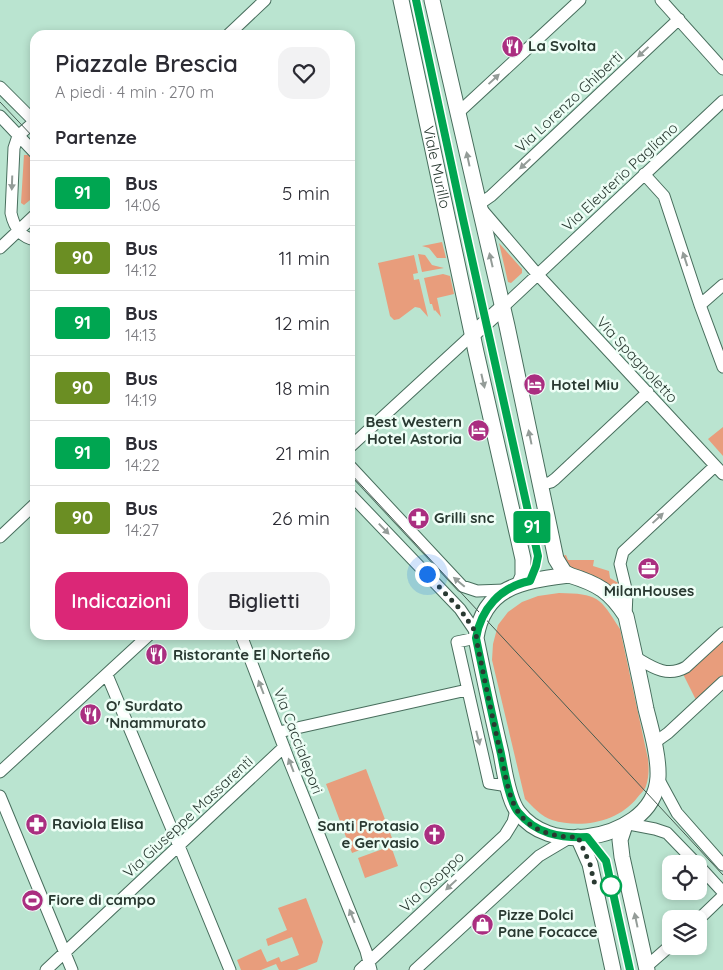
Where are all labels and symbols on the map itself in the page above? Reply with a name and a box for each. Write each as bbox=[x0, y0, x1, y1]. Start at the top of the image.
restaurant icon: La Svolta bbox=[500, 34, 524, 58]
place label: La Svolta bbox=[528, 36, 596, 55]
one-way arrow bbox=[638, 46, 650, 58]
street label: Via Lorenzo Ghiberti bbox=[511, 47, 626, 156]
one-way arrow bbox=[488, 73, 500, 85]
street label: Via Eleuterio Pagliano bbox=[558, 118, 682, 235]
street label: Viale Murillo bbox=[419, 124, 455, 210]
one-way arrow bbox=[464, 151, 472, 166]
one-way arrow bbox=[519, 158, 531, 170]
one-way arrow bbox=[8, 176, 16, 192]
one-way arrow bbox=[681, 251, 688, 266]
one-way arrow bbox=[487, 253, 495, 268]
street label: Via Spagnoletto bbox=[593, 313, 682, 407]
hotel icon: Hotel Miu bbox=[523, 373, 547, 397]
one-way arrow bbox=[479, 374, 487, 389]
place label: Hotel Miu bbox=[551, 375, 619, 394]
place label: Best Western Hotel Astoria bbox=[365, 412, 462, 448]
hotel icon: Best Western Hotel Astoria bbox=[466, 419, 490, 443]
one-way arrow bbox=[526, 429, 534, 445]
pharmacy icon: Grilli snc bbox=[406, 506, 430, 530]
place label: Grilli snc bbox=[434, 508, 495, 527]
line badge: 91 bbox=[510, 511, 554, 543]
one-way arrow bbox=[652, 512, 664, 524]
one-way arrow bbox=[378, 522, 390, 534]
office icon: MilanHouses bbox=[637, 556, 661, 580]
your location bbox=[415, 562, 440, 587]
one-way arrow bbox=[452, 576, 465, 587]
place label: MilanHouses bbox=[604, 581, 694, 600]
restaurant icon: Ristorante El Norteño bbox=[145, 643, 169, 667]
place label: Ristorante El Norteño bbox=[173, 645, 330, 664]
one-way arrow bbox=[257, 679, 265, 694]
street label: Via Caccialepori bbox=[270, 685, 327, 797]
place label: O' Surdato 'Nnammurato bbox=[106, 696, 206, 732]
restaurant icon: O' Surdato 'Nnammurato bbox=[78, 703, 102, 727]
one-way arrow bbox=[474, 730, 482, 745]
street label: Via Giuseppe Massarenti bbox=[119, 752, 256, 882]
one-way arrow bbox=[287, 757, 295, 772]
pharmacy icon: Raviola Elisa bbox=[24, 812, 48, 836]
place label: Raviola Elisa bbox=[52, 814, 144, 833]
place label: Santi Protasio e Gervasio bbox=[318, 816, 419, 852]
church icon: Santi Protasio e Gervasio bbox=[423, 823, 447, 847]
street label: Via Osoppo bbox=[395, 847, 468, 916]
unlabelled marker bbox=[600, 875, 622, 897]
one-way arrow bbox=[446, 879, 458, 891]
sports icon: Fiore di campo bbox=[20, 888, 44, 912]
place label: Fiore di campo bbox=[48, 890, 156, 909]
place label: Pizze Dolci Pane Focacce bbox=[498, 905, 598, 941]
one-way arrow bbox=[348, 908, 356, 923]
shop icon: Pizze Dolci Pane Focacce bbox=[470, 912, 494, 936]
one-way arrow bbox=[632, 912, 640, 927]

